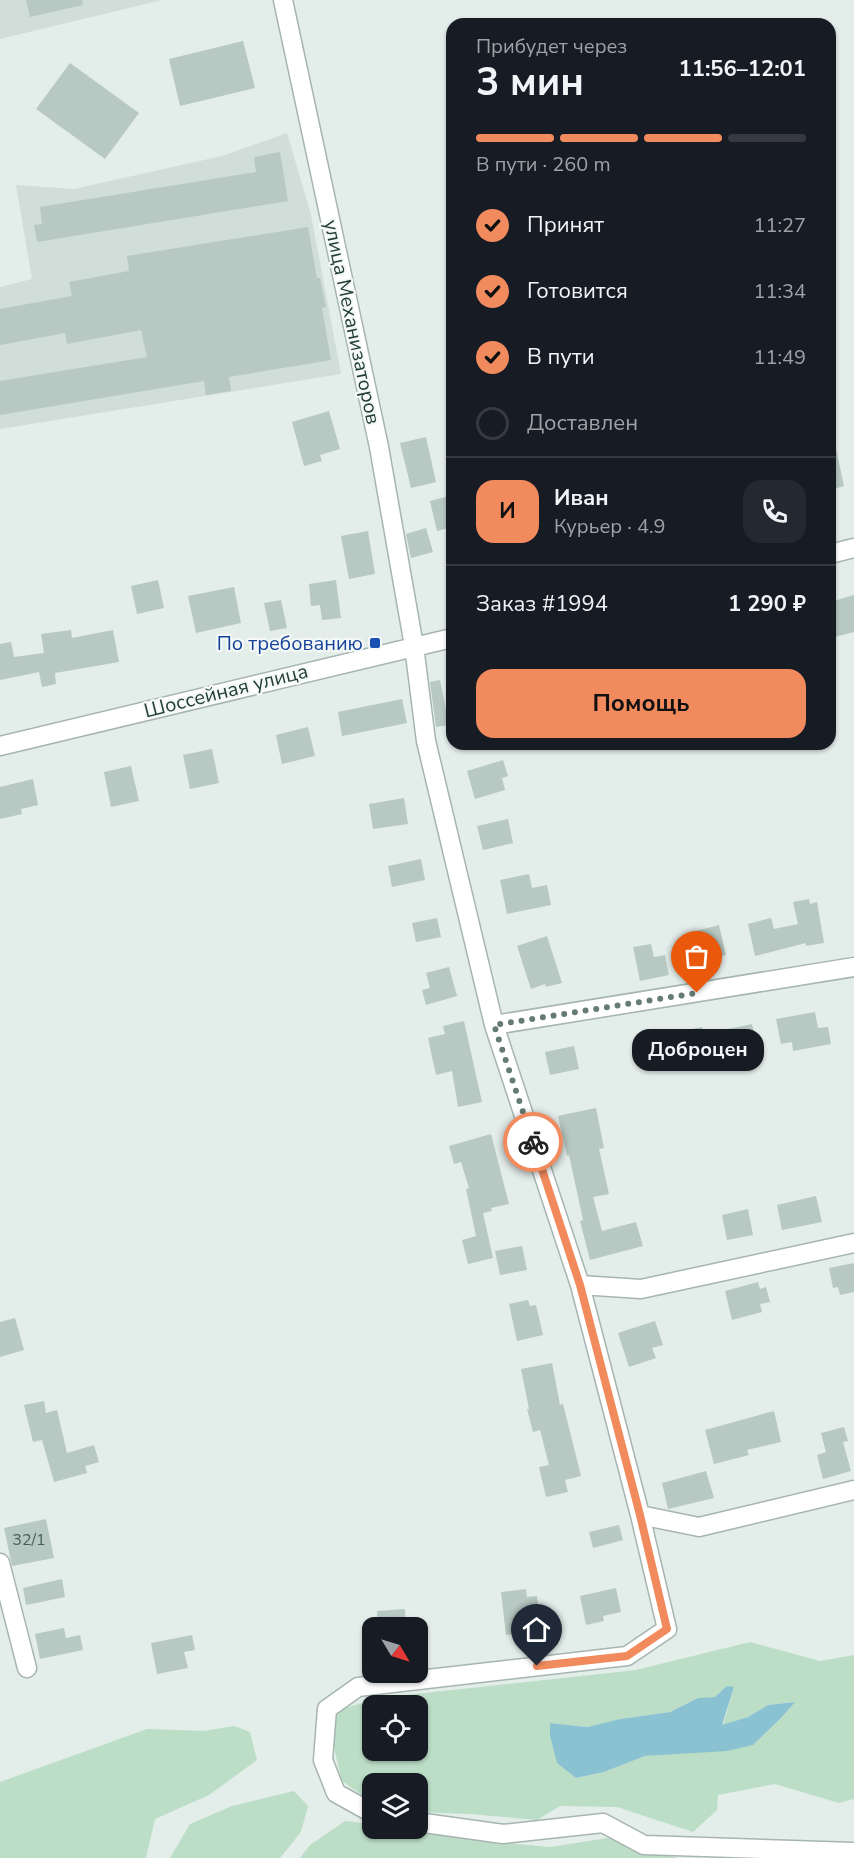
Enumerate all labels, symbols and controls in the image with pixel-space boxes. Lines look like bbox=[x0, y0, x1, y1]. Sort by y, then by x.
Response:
text: Прибудет через bbox=[476, 33, 627, 60]
text: 11:56–12:01 bbox=[678, 54, 806, 84]
text: 3 мин bbox=[476, 56, 584, 109]
text: В пути · 260 m bbox=[476, 151, 611, 178]
icon: check bbox=[476, 209, 509, 242]
text: Принят bbox=[527, 210, 604, 240]
text: 11:27 bbox=[753, 212, 806, 239]
street label: улица Механизаторов bbox=[317, 217, 387, 427]
icon: check bbox=[476, 275, 509, 308]
text: Готовится bbox=[527, 276, 628, 306]
text: 11:34 bbox=[753, 278, 806, 305]
icon: check bbox=[476, 341, 509, 374]
text: В пути bbox=[527, 342, 595, 372]
text: 11:49 bbox=[753, 344, 806, 371]
text: Доставлен bbox=[527, 408, 638, 438]
button: phone bbox=[743, 480, 806, 543]
text: Иван bbox=[554, 483, 609, 513]
text: И bbox=[499, 496, 516, 526]
text: Курьер · 4.9 bbox=[554, 513, 666, 540]
text: Заказ #1994 bbox=[476, 589, 608, 619]
text: 1 290 ₽ bbox=[728, 589, 806, 619]
place label: По требованию bbox=[217, 630, 363, 657]
marker: По требованию bbox=[368, 636, 382, 650]
street label: Шоссейная улица bbox=[141, 658, 311, 724]
button: Помощь bbox=[476, 669, 806, 738]
pin bbox=[671, 931, 722, 993]
icon: bag bbox=[680, 940, 713, 973]
callout: Доброцен bbox=[631, 1029, 763, 1071]
text: Доброцен bbox=[648, 1036, 748, 1063]
courier bbox=[503, 1112, 563, 1172]
icon: bike bbox=[517, 1126, 550, 1159]
house number: 32/1 bbox=[12, 1529, 46, 1551]
pin bbox=[511, 1604, 562, 1666]
icon: home bbox=[520, 1613, 553, 1646]
north arrow bbox=[362, 1617, 428, 1683]
map controls bbox=[362, 1617, 428, 1839]
button: locate bbox=[362, 1695, 428, 1761]
button: layers bbox=[362, 1773, 428, 1839]

